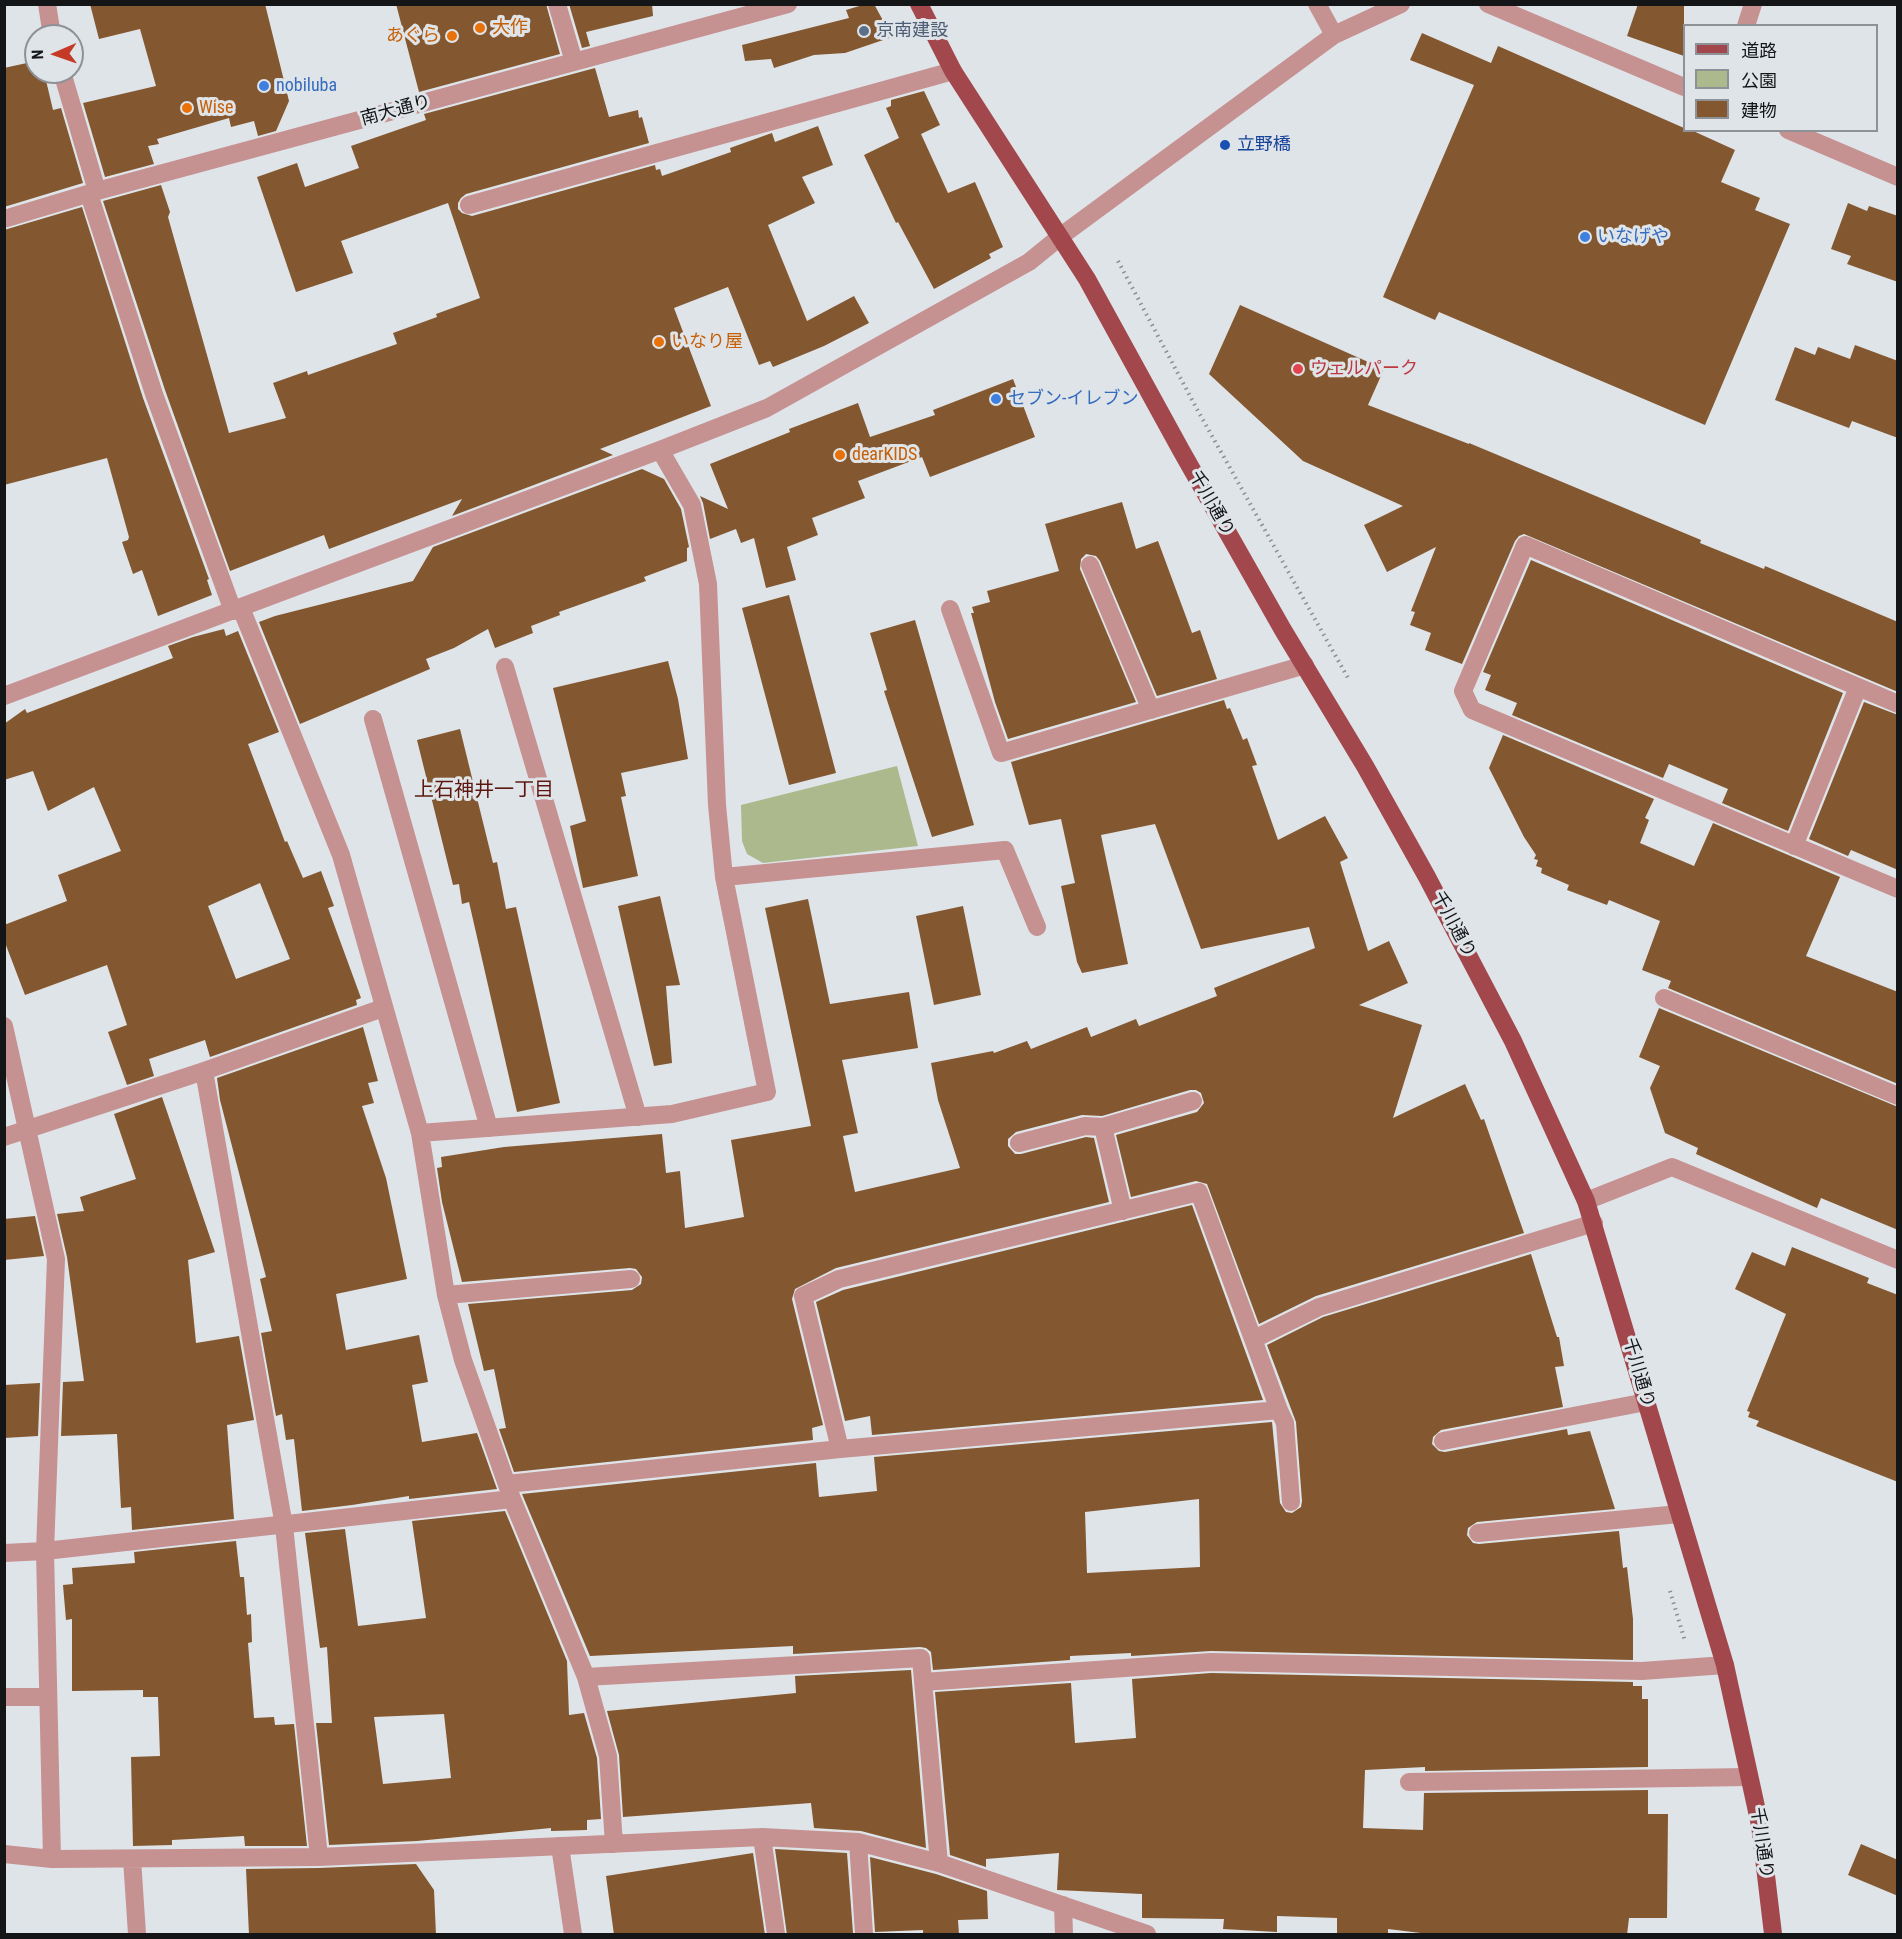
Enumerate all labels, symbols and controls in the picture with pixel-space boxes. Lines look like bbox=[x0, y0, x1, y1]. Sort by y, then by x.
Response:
place label: 大作 bbox=[492, 17, 528, 39]
place label: 京南建設 bbox=[876, 20, 948, 42]
marker: 大作 bbox=[473, 21, 487, 35]
north arrow bbox=[24, 24, 84, 84]
marker: 京南建設 bbox=[857, 24, 871, 38]
legend bbox=[1683, 24, 1878, 132]
place label: あぐら bbox=[386, 25, 440, 47]
marker: あぐら bbox=[445, 29, 459, 43]
text: 道路 bbox=[1741, 40, 1777, 61]
text: N bbox=[28, 49, 47, 60]
text: 公園 bbox=[1741, 70, 1777, 91]
place label: nobiluba bbox=[276, 75, 337, 97]
marker: nobiluba bbox=[257, 79, 271, 93]
street label: 南大通り bbox=[358, 91, 434, 131]
place label: Wise bbox=[199, 97, 233, 119]
text: 建物 bbox=[1741, 100, 1777, 121]
marker: Wise bbox=[180, 101, 194, 115]
place label: 立野橋 bbox=[1237, 134, 1291, 156]
marker: 立野橋 bbox=[1218, 138, 1232, 152]
place label: いなげや bbox=[1597, 226, 1669, 248]
marker: いなげや bbox=[1578, 230, 1592, 244]
place label: いなり屋 bbox=[671, 331, 743, 353]
marker: いなり屋 bbox=[652, 335, 666, 349]
place label: ウェルパーク bbox=[1310, 358, 1418, 380]
marker: ウェルパーク bbox=[1291, 362, 1305, 376]
place label: セブン-イレブン bbox=[1008, 388, 1138, 410]
marker: セブン-イレブン bbox=[989, 392, 1003, 406]
place label: dearKIDS bbox=[852, 444, 917, 466]
marker: dearKIDS bbox=[833, 448, 847, 462]
street label: 千川通り bbox=[1184, 467, 1238, 541]
district label: 上石神井一丁目 bbox=[414, 779, 554, 803]
street label: 千川通り bbox=[1427, 888, 1479, 962]
street label: 千川通り bbox=[1618, 1335, 1658, 1411]
street label: 千川通り bbox=[1745, 1806, 1777, 1880]

